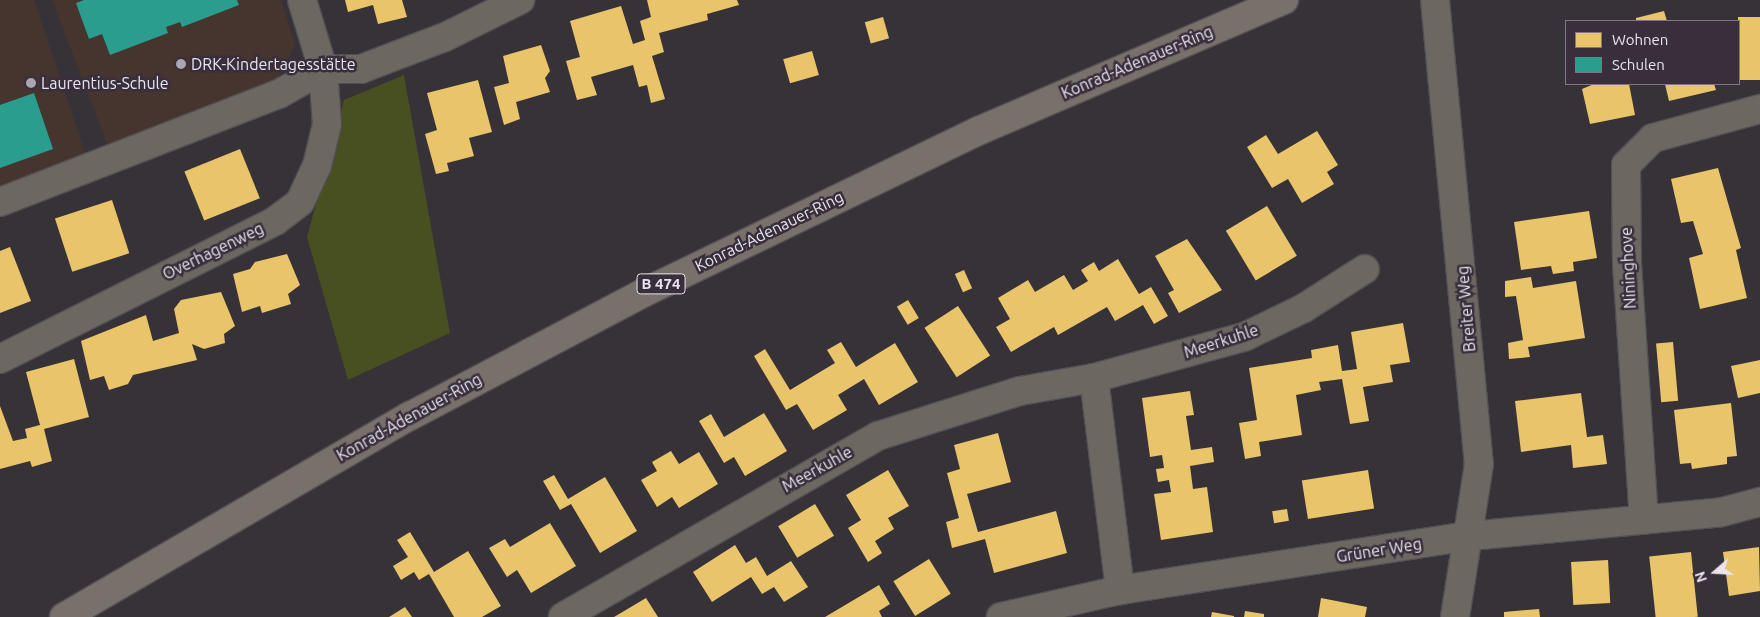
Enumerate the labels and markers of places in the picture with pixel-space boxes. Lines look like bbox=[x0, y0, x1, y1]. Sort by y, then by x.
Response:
place label: DRK-Kindertagesstätte bbox=[191, 54, 356, 74]
marker: DRK-Kindertagesstätte bbox=[175, 58, 187, 70]
place label: Laurentius-Schule bbox=[41, 73, 169, 93]
marker: Laurentius-Schule bbox=[25, 77, 37, 89]

